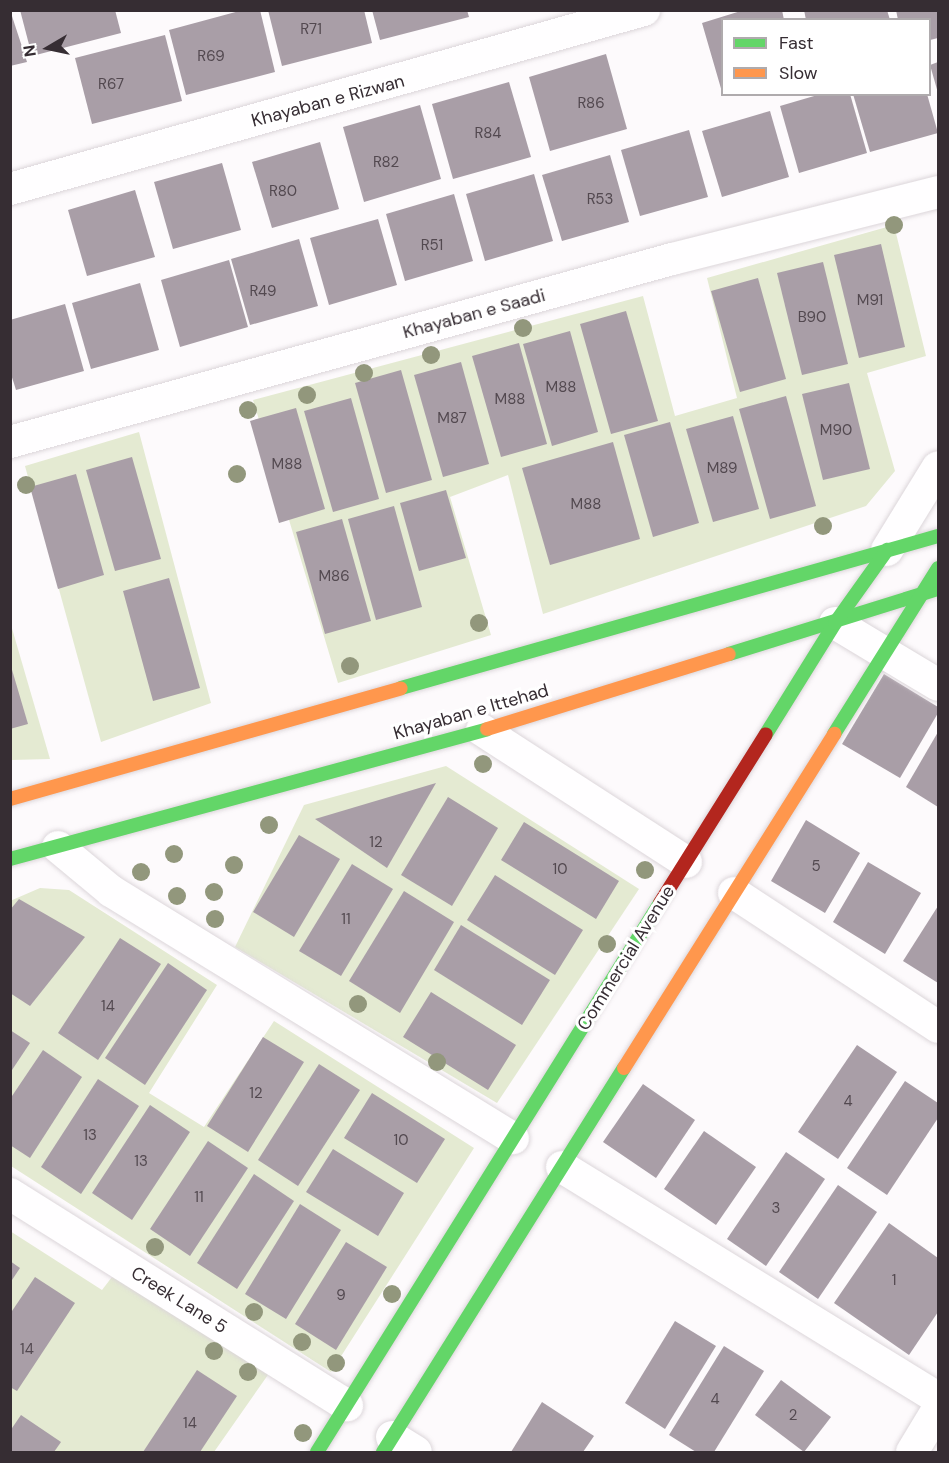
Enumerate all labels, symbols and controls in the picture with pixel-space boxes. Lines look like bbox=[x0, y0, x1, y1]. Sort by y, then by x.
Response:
north arrow bbox=[18, 18, 78, 78]
legend bbox=[721, 18, 931, 96]
house number: R71 bbox=[300, 21, 322, 39]
text: Fast bbox=[779, 31, 814, 55]
text: N bbox=[18, 43, 41, 58]
house number: R69 bbox=[197, 48, 225, 66]
text: Slow bbox=[779, 61, 818, 85]
street label: Khayaban e Rizwan bbox=[249, 70, 407, 132]
house number: R67 bbox=[98, 76, 124, 94]
house number: R86 bbox=[577, 95, 605, 113]
house number: R84 bbox=[475, 125, 501, 143]
house number: R82 bbox=[373, 154, 399, 172]
house number: R80 bbox=[269, 183, 297, 201]
house number: R53 bbox=[587, 191, 613, 209]
house number: R51 bbox=[421, 237, 443, 255]
house number: R49 bbox=[250, 283, 276, 301]
street label: Khayaban e Saadi bbox=[400, 285, 548, 343]
house number: M91 bbox=[857, 292, 883, 310]
house number: B90 bbox=[798, 309, 826, 327]
house number: M88 bbox=[546, 379, 576, 397]
house number: M88 bbox=[495, 391, 525, 409]
house number: M87 bbox=[437, 410, 467, 428]
house number: M90 bbox=[820, 422, 852, 440]
house number: M88 bbox=[272, 456, 302, 474]
house number: M89 bbox=[707, 460, 737, 478]
house number: M88 bbox=[571, 496, 601, 514]
house number: M86 bbox=[318, 568, 350, 586]
street label: Khayaban e Ittehad bbox=[391, 679, 551, 745]
house number: 12 bbox=[369, 834, 383, 852]
house number: 5 bbox=[811, 858, 821, 876]
house number: 10 bbox=[553, 861, 567, 879]
street label: Commercial Avenue bbox=[573, 882, 679, 1034]
house number: 11 bbox=[341, 911, 351, 929]
house number: 14 bbox=[101, 998, 115, 1016]
house number: 12 bbox=[249, 1085, 263, 1103]
house number: 4 bbox=[843, 1093, 853, 1111]
house number: 13 bbox=[83, 1127, 97, 1145]
house number: 10 bbox=[394, 1132, 408, 1150]
house number: 13 bbox=[134, 1153, 148, 1171]
house number: 11 bbox=[194, 1189, 204, 1207]
house number: 3 bbox=[772, 1200, 780, 1218]
street label: Creek Lane 5 bbox=[127, 1262, 231, 1338]
house number: 1 bbox=[892, 1272, 896, 1290]
house number: 9 bbox=[336, 1287, 346, 1305]
house number: 14 bbox=[20, 1341, 34, 1359]
house number: 4 bbox=[710, 1391, 720, 1409]
house number: 2 bbox=[789, 1407, 797, 1425]
house number: 14 bbox=[183, 1415, 197, 1433]

